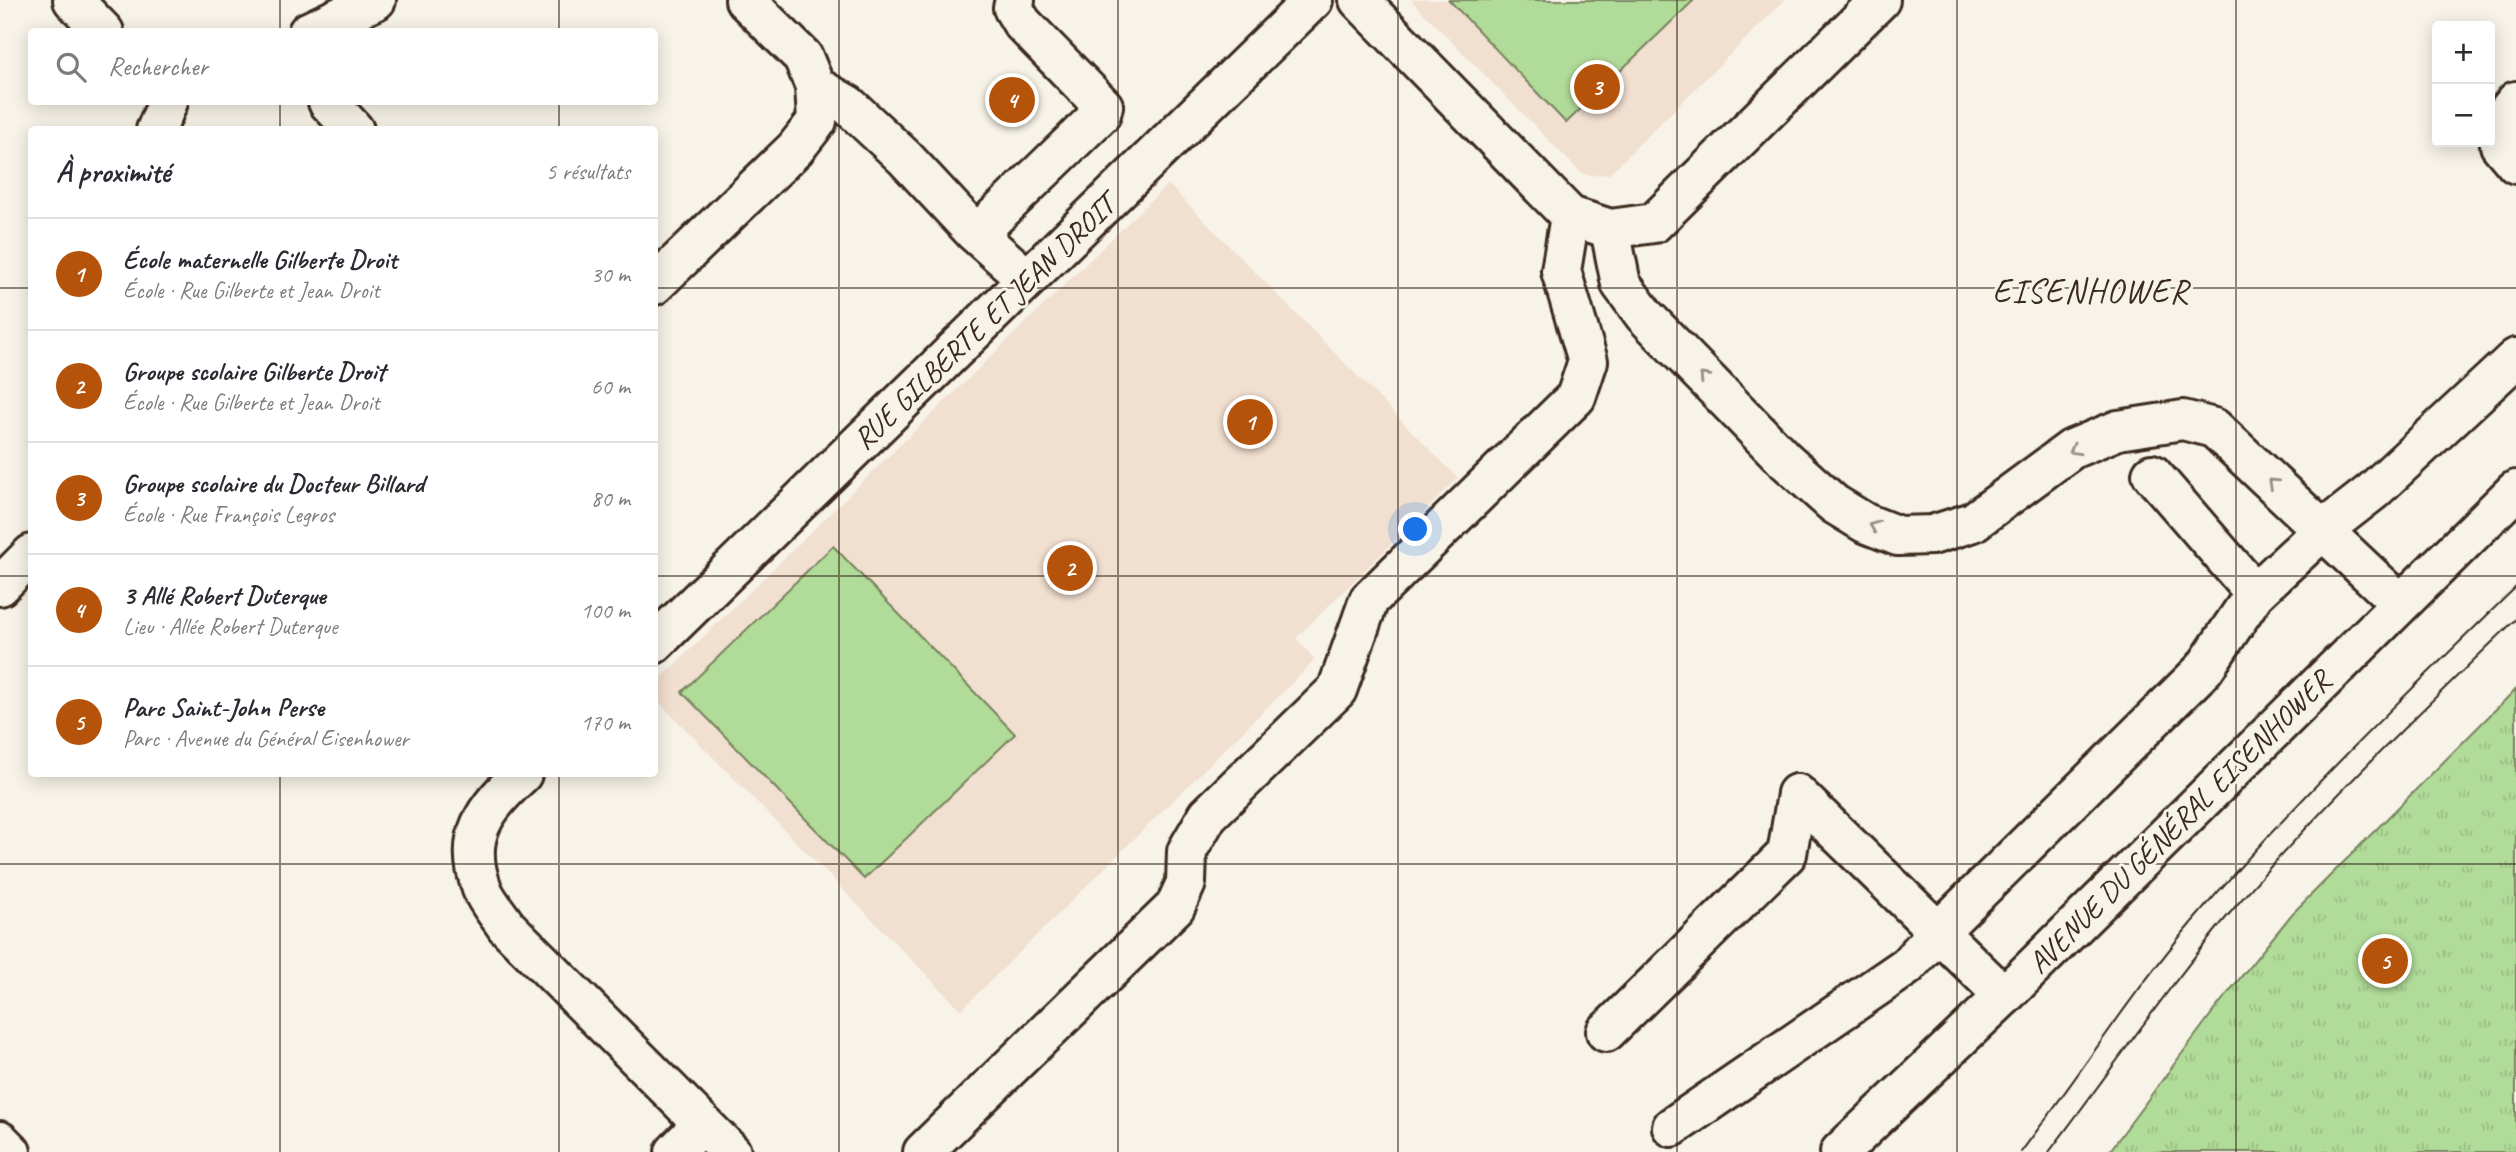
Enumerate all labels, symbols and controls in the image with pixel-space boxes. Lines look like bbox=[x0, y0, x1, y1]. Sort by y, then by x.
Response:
map controls bbox=[2432, 21, 2495, 147]
button: + bbox=[2432, 21, 2495, 84]
search box bbox=[28, 28, 658, 105]
icon: search bbox=[52, 48, 90, 86]
text: Rechercher bbox=[108, 50, 208, 83]
pin: 3 bbox=[1574, 61, 1620, 113]
pin: 4 bbox=[989, 74, 1035, 126]
button: − bbox=[2432, 84, 2495, 147]
text: À proximité bbox=[56, 153, 170, 191]
text: 5 résultats bbox=[546, 157, 630, 186]
street label: RUE GILBERTE ET JEAN DROIT bbox=[845, 182, 1128, 457]
text: École maternelle Gilberte Droit bbox=[123, 243, 397, 276]
text: 1 bbox=[74, 260, 84, 289]
text: 30 m bbox=[591, 260, 630, 289]
district label: EISENHOWER bbox=[1992, 270, 2192, 312]
text: École · Rue Gilberte et Jean Droit bbox=[123, 276, 380, 305]
text: Groupe scolaire Gilberte Droit bbox=[123, 355, 385, 388]
text: 2 bbox=[74, 372, 84, 401]
text: 60 m bbox=[591, 372, 630, 401]
one-way arrow bbox=[1699, 372, 1712, 385]
text: École · Rue Gilberte et Jean Droit bbox=[123, 388, 380, 417]
pin: 1 bbox=[1227, 396, 1273, 448]
one-way arrow bbox=[2068, 441, 2081, 455]
text: Groupe scolaire du Docteur Billard bbox=[123, 467, 424, 500]
one-way arrow bbox=[2268, 479, 2281, 492]
text: 3 bbox=[74, 484, 84, 513]
text: 80 m bbox=[591, 484, 630, 513]
text: École · Rue François Legros bbox=[123, 500, 334, 529]
your location bbox=[1398, 512, 1432, 546]
one-way arrow bbox=[1868, 520, 1881, 534]
pin: 2 bbox=[1047, 542, 1093, 594]
text: 3 Allé Robert Duterque bbox=[123, 579, 326, 612]
text: 4 bbox=[74, 596, 84, 625]
text: 100 m bbox=[581, 596, 630, 625]
text: Lieu · Allée Robert Duterque bbox=[123, 612, 338, 641]
street label: AVENUE DU GÉNÉRAL EISENHOWER bbox=[2020, 660, 2341, 981]
text: Parc Saint-John Perse bbox=[123, 691, 324, 724]
text: 5 bbox=[74, 708, 84, 737]
text: 170 m bbox=[581, 708, 630, 737]
text: Parc · Avenue du Général Eisenhower bbox=[123, 724, 409, 753]
pin: 5 bbox=[2362, 935, 2408, 987]

